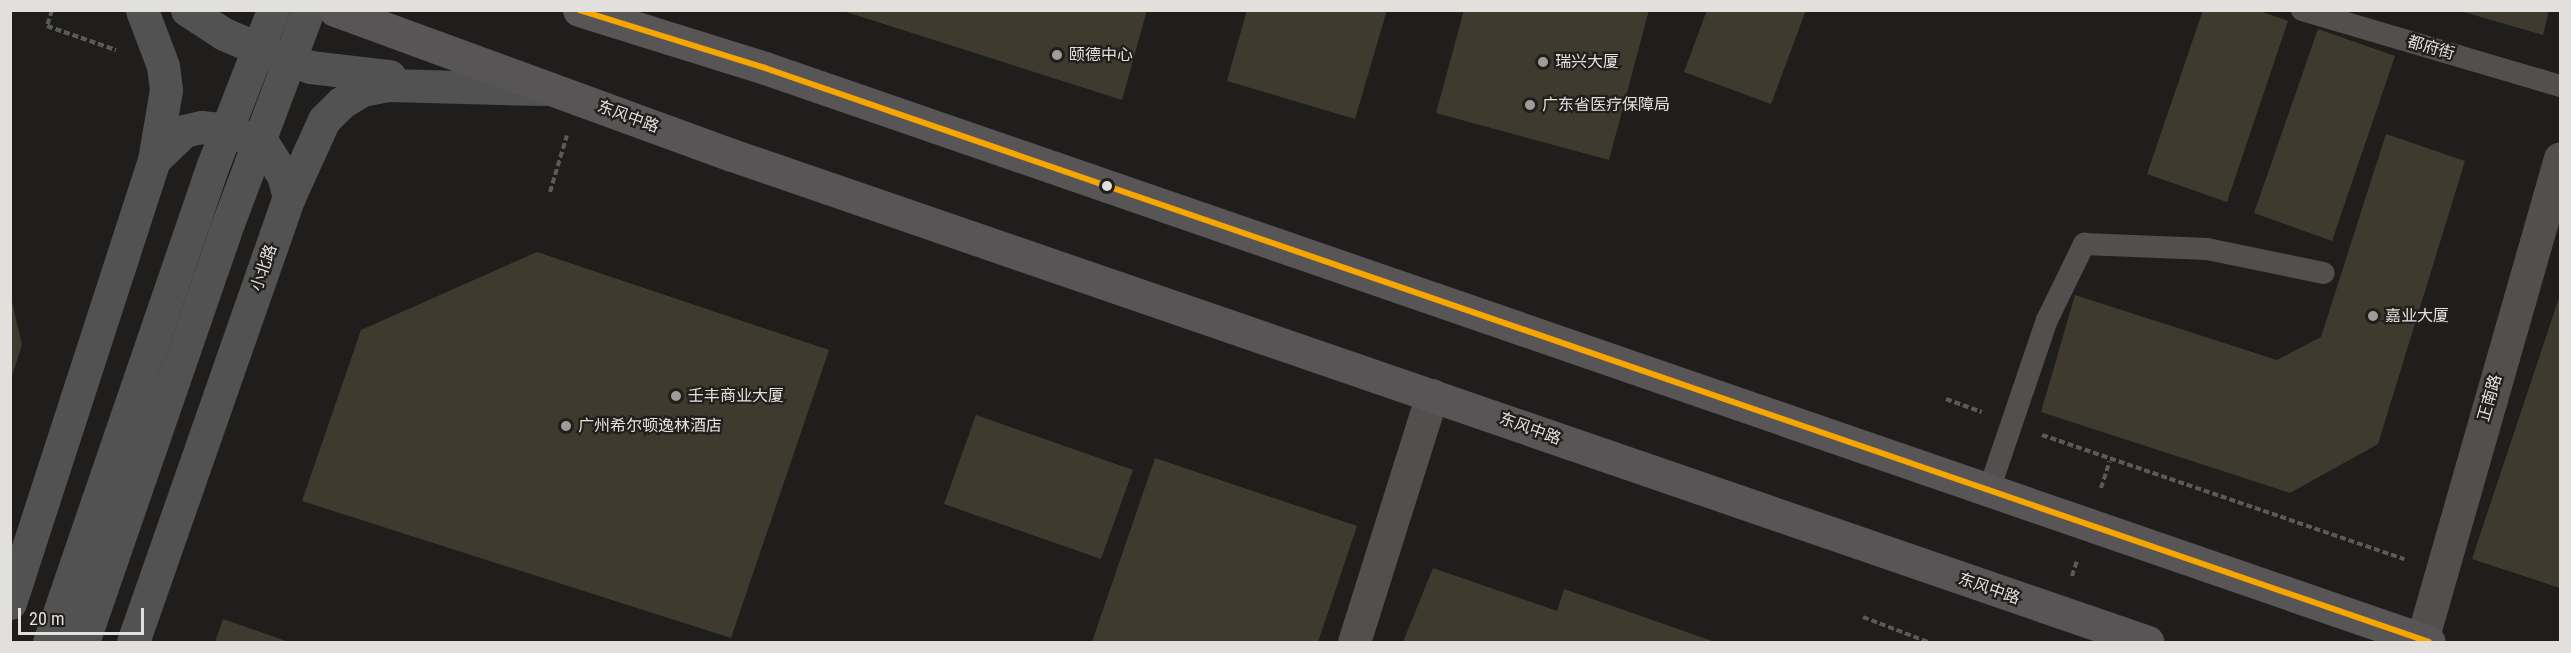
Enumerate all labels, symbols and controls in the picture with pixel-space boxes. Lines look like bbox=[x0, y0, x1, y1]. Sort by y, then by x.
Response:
street label: 都府街 bbox=[2405, 32, 2457, 64]
place label: 颐德中心 bbox=[1069, 45, 1133, 65]
marker: 颐德中心 bbox=[1050, 48, 1064, 62]
place label: 瑞兴大厦 bbox=[1555, 52, 1619, 72]
marker: 瑞兴大厦 bbox=[1536, 55, 1550, 69]
place label: 广东省医疗保障局 bbox=[1542, 95, 1670, 115]
street label: 东风中路 bbox=[595, 97, 661, 137]
marker: 广东省医疗保障局 bbox=[1523, 98, 1537, 112]
unlabelled marker bbox=[1101, 180, 1113, 192]
street label: 小北路 bbox=[247, 242, 281, 294]
place label: 嘉业大厦 bbox=[2385, 306, 2449, 326]
marker: 嘉业大厦 bbox=[2366, 309, 2380, 323]
street label: 正南路 bbox=[2474, 372, 2506, 424]
place label: 壬丰商业大厦 bbox=[688, 386, 784, 406]
marker: 壬丰商业大厦 bbox=[669, 389, 683, 403]
street label: 东风中路 bbox=[1497, 409, 1563, 449]
place label: 广州希尔顿逸林酒店 bbox=[578, 416, 722, 436]
marker: 广州希尔顿逸林酒店 bbox=[559, 419, 573, 433]
street label: 东风中路 bbox=[1956, 570, 2022, 608]
scale bar bbox=[21, 596, 147, 634]
text: 20 m bbox=[29, 608, 64, 629]

